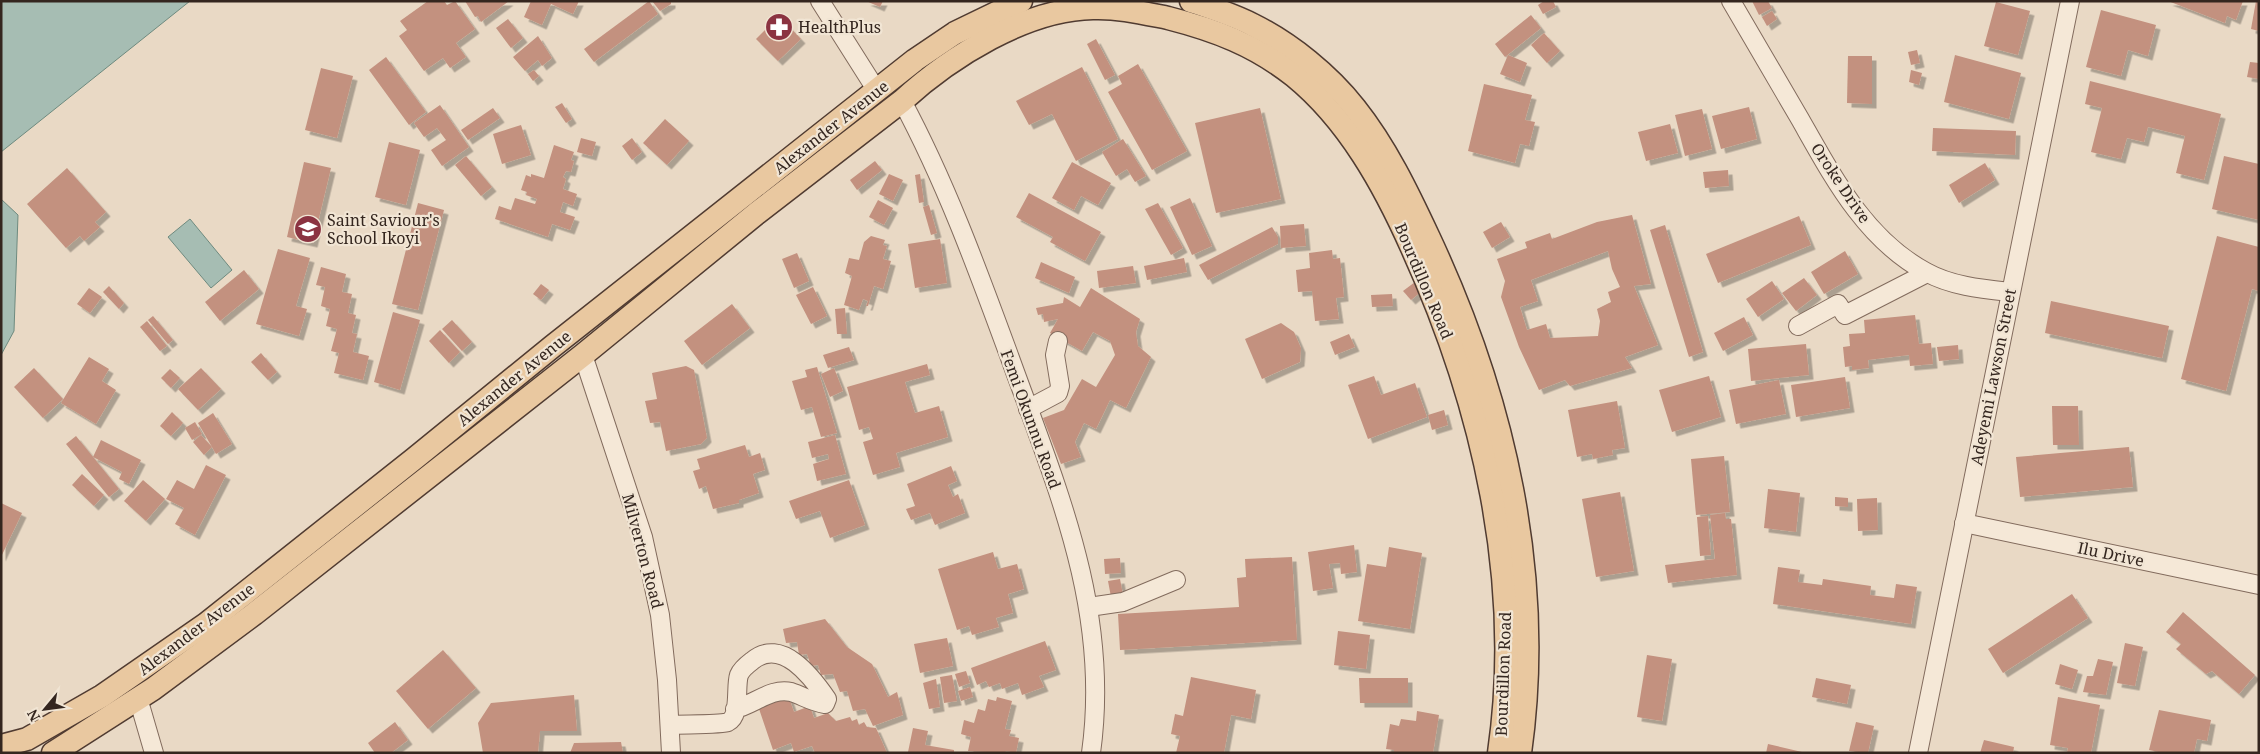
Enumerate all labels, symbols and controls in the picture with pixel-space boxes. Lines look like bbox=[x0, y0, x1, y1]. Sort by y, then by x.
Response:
pharmacy icon: HealthPlus bbox=[764, 12, 794, 42]
place label: HealthPlus bbox=[798, 16, 881, 38]
street label: Alexander Avenue bbox=[769, 75, 893, 179]
street label: Oroke Drive bbox=[1806, 138, 1876, 228]
place label: Saint Saviour's School Ikoyi bbox=[327, 209, 440, 249]
school or university icon: Saint Saviour's School Ikoyi bbox=[293, 214, 323, 244]
street label: Bourdillon Road bbox=[1390, 219, 1459, 343]
street label: Adeyemi Lawson Street bbox=[1965, 286, 2021, 467]
street label: Alexander Avenue bbox=[452, 325, 576, 431]
street label: Femi Okunnu Road bbox=[996, 346, 1066, 492]
street label: Milverton Road bbox=[617, 491, 669, 611]
street label: Ilu Drive bbox=[2076, 536, 2146, 572]
street label: Alexander Avenue bbox=[133, 578, 259, 680]
street label: Bourdillon Road bbox=[1490, 611, 1516, 737]
north arrow bbox=[20, 684, 70, 734]
text: N bbox=[22, 706, 44, 725]

